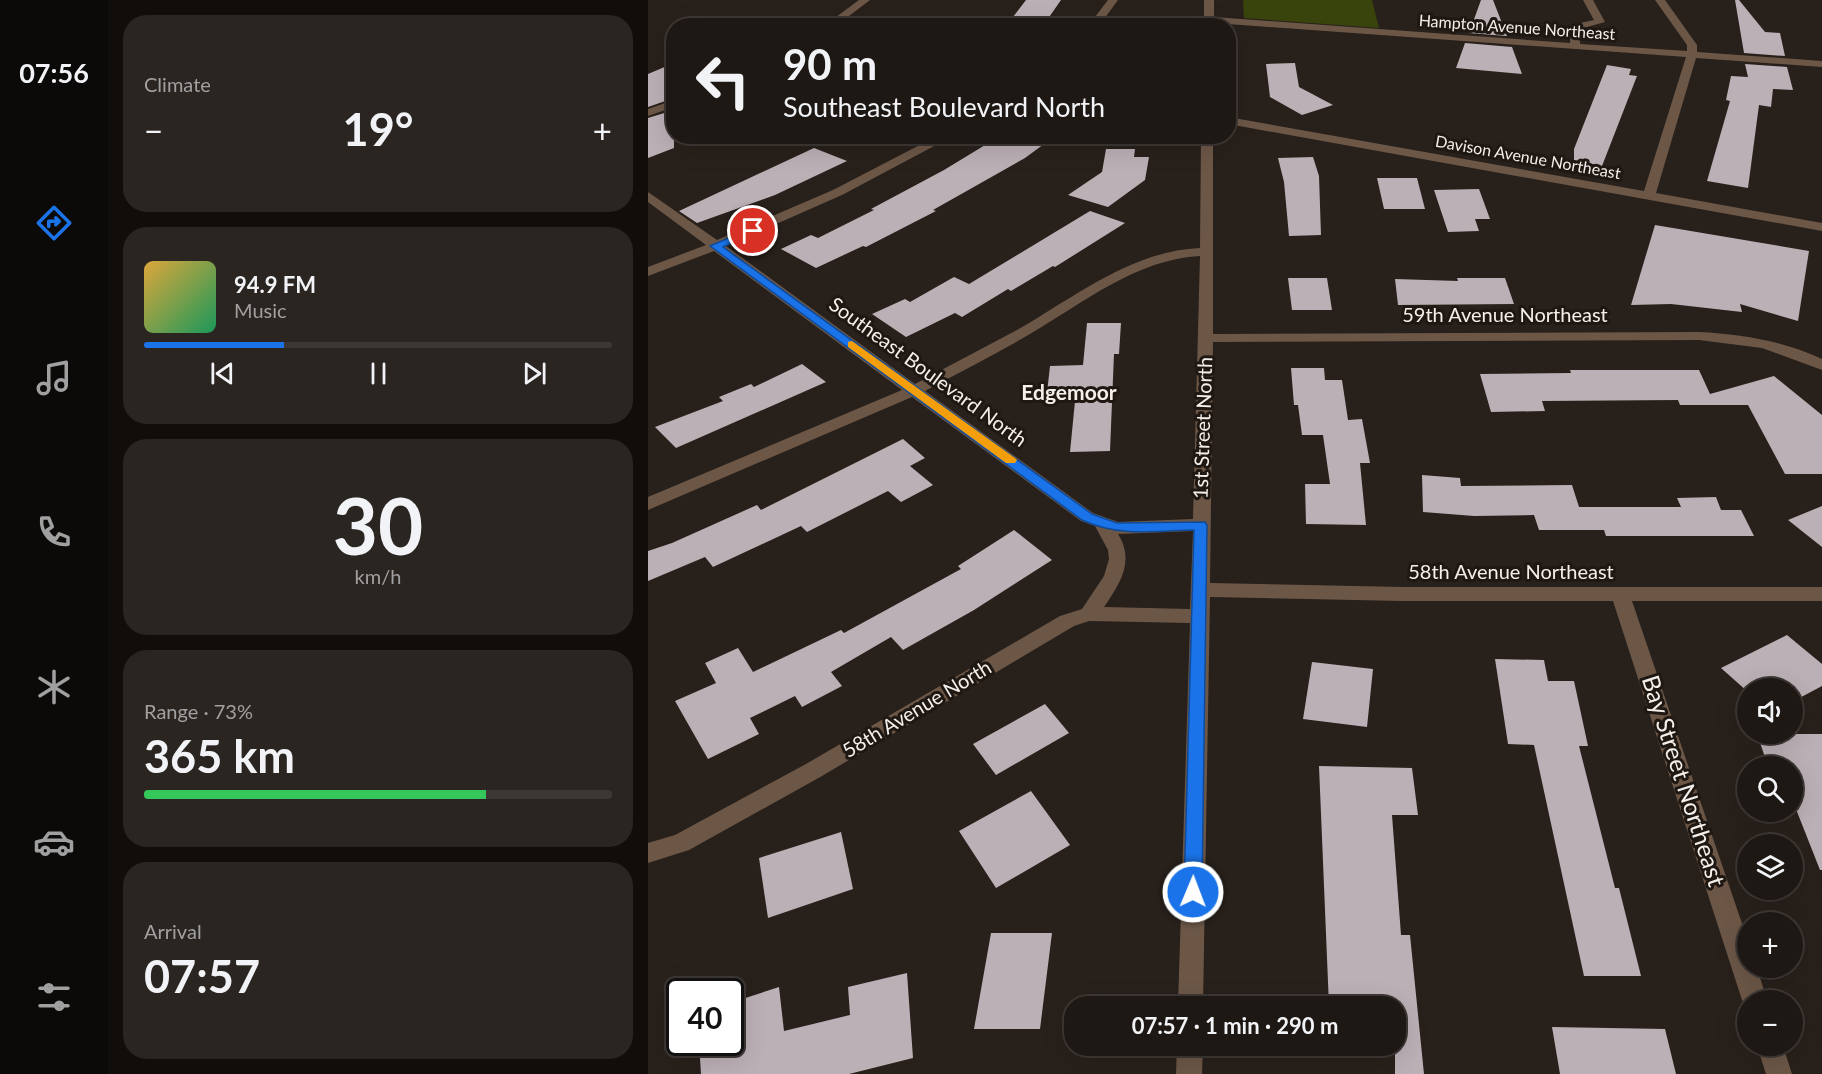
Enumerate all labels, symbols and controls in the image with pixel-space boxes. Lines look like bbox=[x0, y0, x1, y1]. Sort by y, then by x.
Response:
street label: Hampton Avenue Northeast bbox=[1418, 10, 1616, 43]
text: 90 m bbox=[783, 39, 877, 89]
icon: left bbox=[684, 42, 762, 120]
text: 07:56 bbox=[19, 56, 89, 89]
text: Climate bbox=[144, 72, 211, 96]
text: Southeast Boulevard North bbox=[783, 90, 1105, 123]
text: 19° bbox=[343, 102, 413, 156]
text: − bbox=[144, 110, 163, 150]
text: + bbox=[593, 110, 612, 150]
street label: Davison Avenue Northeast bbox=[1434, 131, 1623, 182]
icon: directions bbox=[33, 202, 75, 244]
pin bbox=[727, 205, 778, 256]
icon: arrive bbox=[736, 214, 769, 247]
text: 94.9 FM bbox=[234, 271, 316, 298]
street label: Southeast Boulevard North bbox=[825, 291, 1032, 451]
text: Music bbox=[234, 298, 287, 322]
street label: 59th Avenue Northeast bbox=[1402, 302, 1608, 326]
street label: 1st Street North bbox=[1188, 356, 1216, 499]
icon: music bbox=[33, 357, 75, 399]
icon: previous bbox=[206, 357, 239, 390]
icon: pause bbox=[362, 357, 395, 390]
icon: next bbox=[518, 357, 551, 390]
district label: Edgemoor bbox=[1021, 379, 1117, 404]
text: 30 bbox=[333, 478, 423, 572]
icon: phone bbox=[33, 511, 75, 553]
street label: 58th Avenue Northeast bbox=[1408, 559, 1614, 583]
text: km/h bbox=[355, 564, 401, 588]
street label: 58th Avenue North bbox=[838, 654, 995, 762]
icon: climate bbox=[33, 666, 75, 708]
street label: Bay Street Northeast bbox=[1637, 671, 1732, 890]
map controls bbox=[1737, 678, 1803, 1056]
button: sound bbox=[1737, 678, 1803, 744]
text: Range · 73% bbox=[144, 699, 253, 723]
text: 365 km bbox=[144, 729, 295, 783]
button: search bbox=[1737, 756, 1803, 822]
icon: car bbox=[33, 821, 75, 863]
button: layers bbox=[1737, 834, 1803, 900]
position arrow bbox=[1161, 860, 1225, 924]
button: + bbox=[1737, 912, 1803, 978]
text: Arrival bbox=[144, 919, 202, 943]
text: 07:57 bbox=[144, 949, 260, 1003]
icon: filters bbox=[33, 976, 75, 1018]
speed limit sign: 40 bbox=[666, 978, 744, 1056]
button: − bbox=[1737, 990, 1803, 1056]
text: 07:57 · 1 min · 290 m bbox=[1132, 1012, 1338, 1039]

